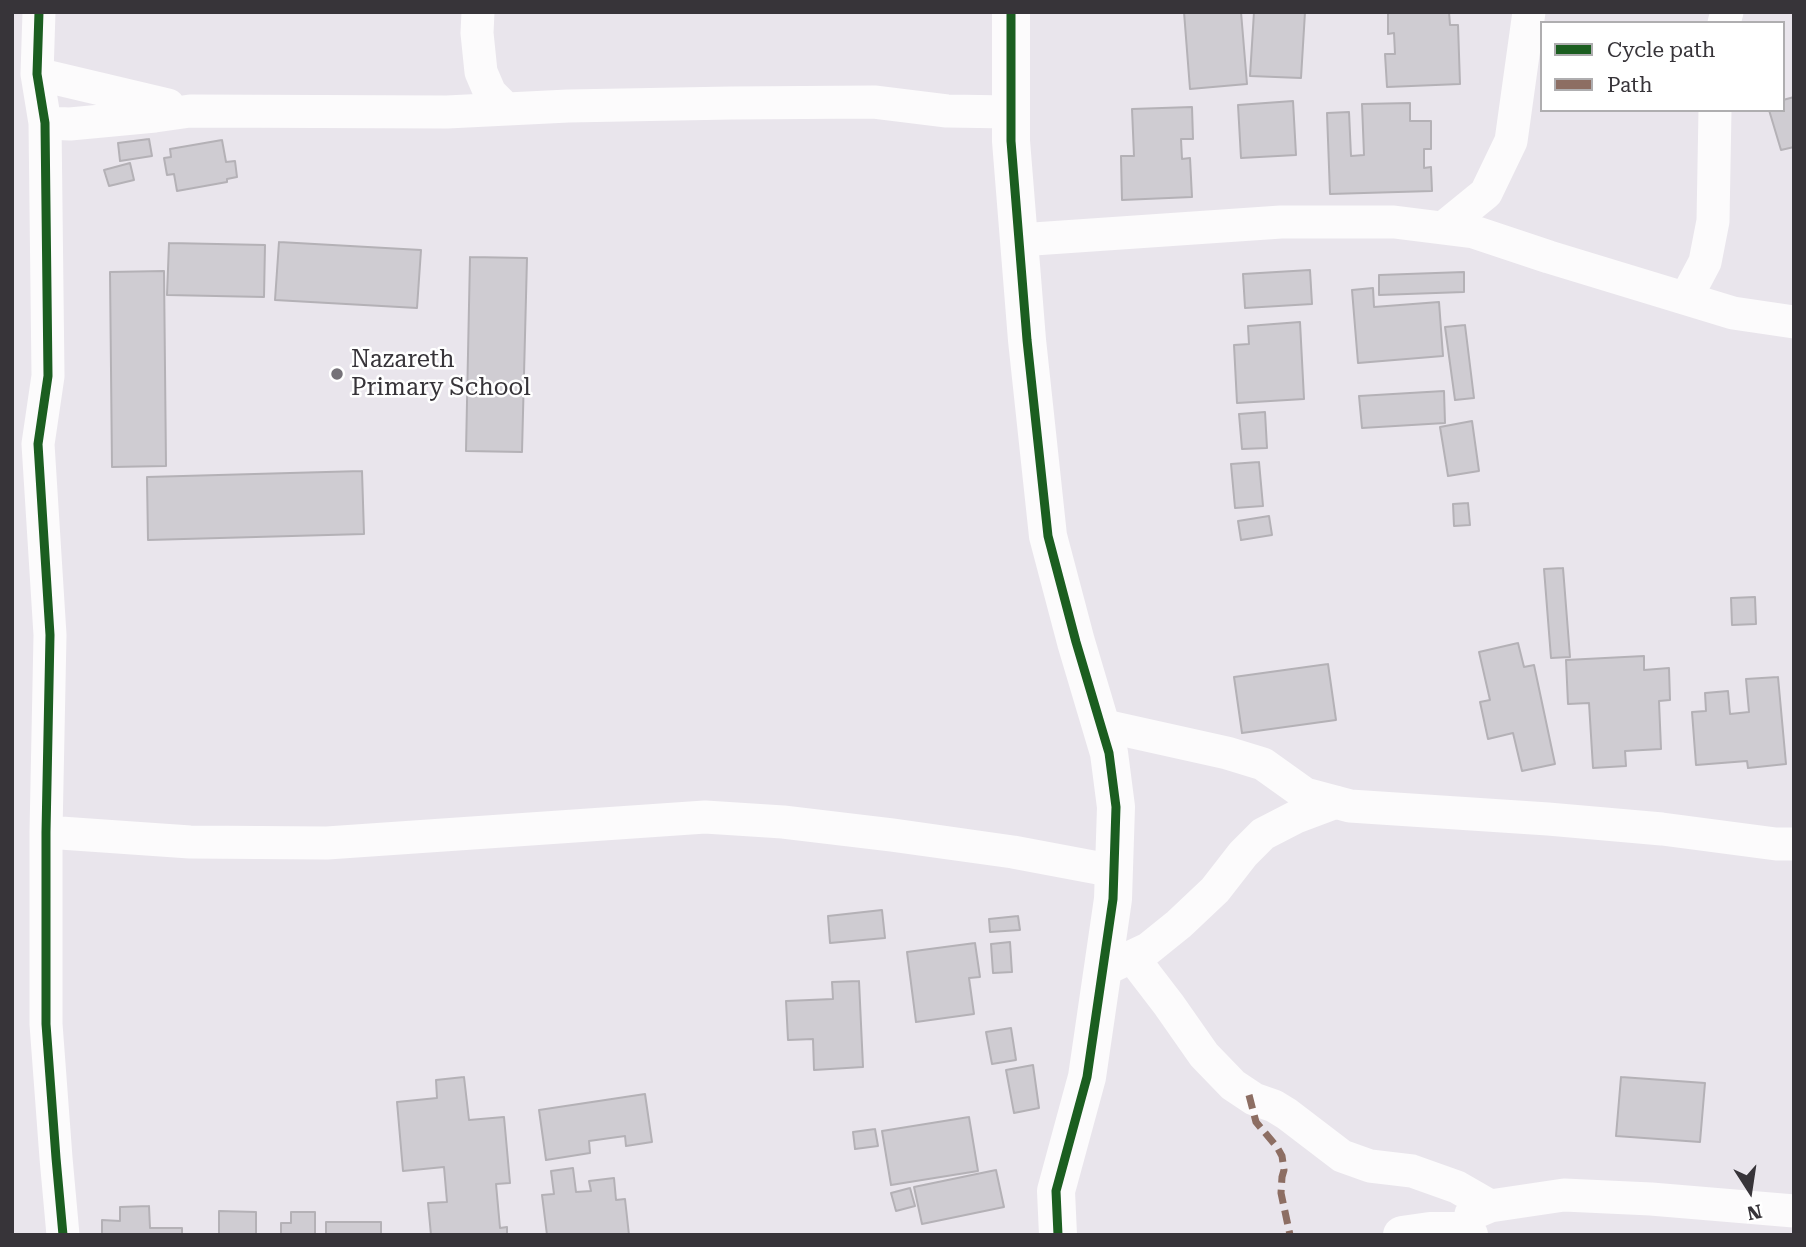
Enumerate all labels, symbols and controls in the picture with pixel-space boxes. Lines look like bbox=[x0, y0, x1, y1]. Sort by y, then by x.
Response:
legend bbox=[1540, 21, 1785, 112]
text: Cycle path bbox=[1607, 38, 1715, 62]
text: Path bbox=[1607, 73, 1653, 97]
place label: Nazareth Primary School bbox=[351, 346, 531, 402]
marker: Nazareth Primary School bbox=[329, 366, 345, 382]
north arrow bbox=[1715, 1156, 1785, 1226]
text: N bbox=[1745, 1199, 1764, 1225]

